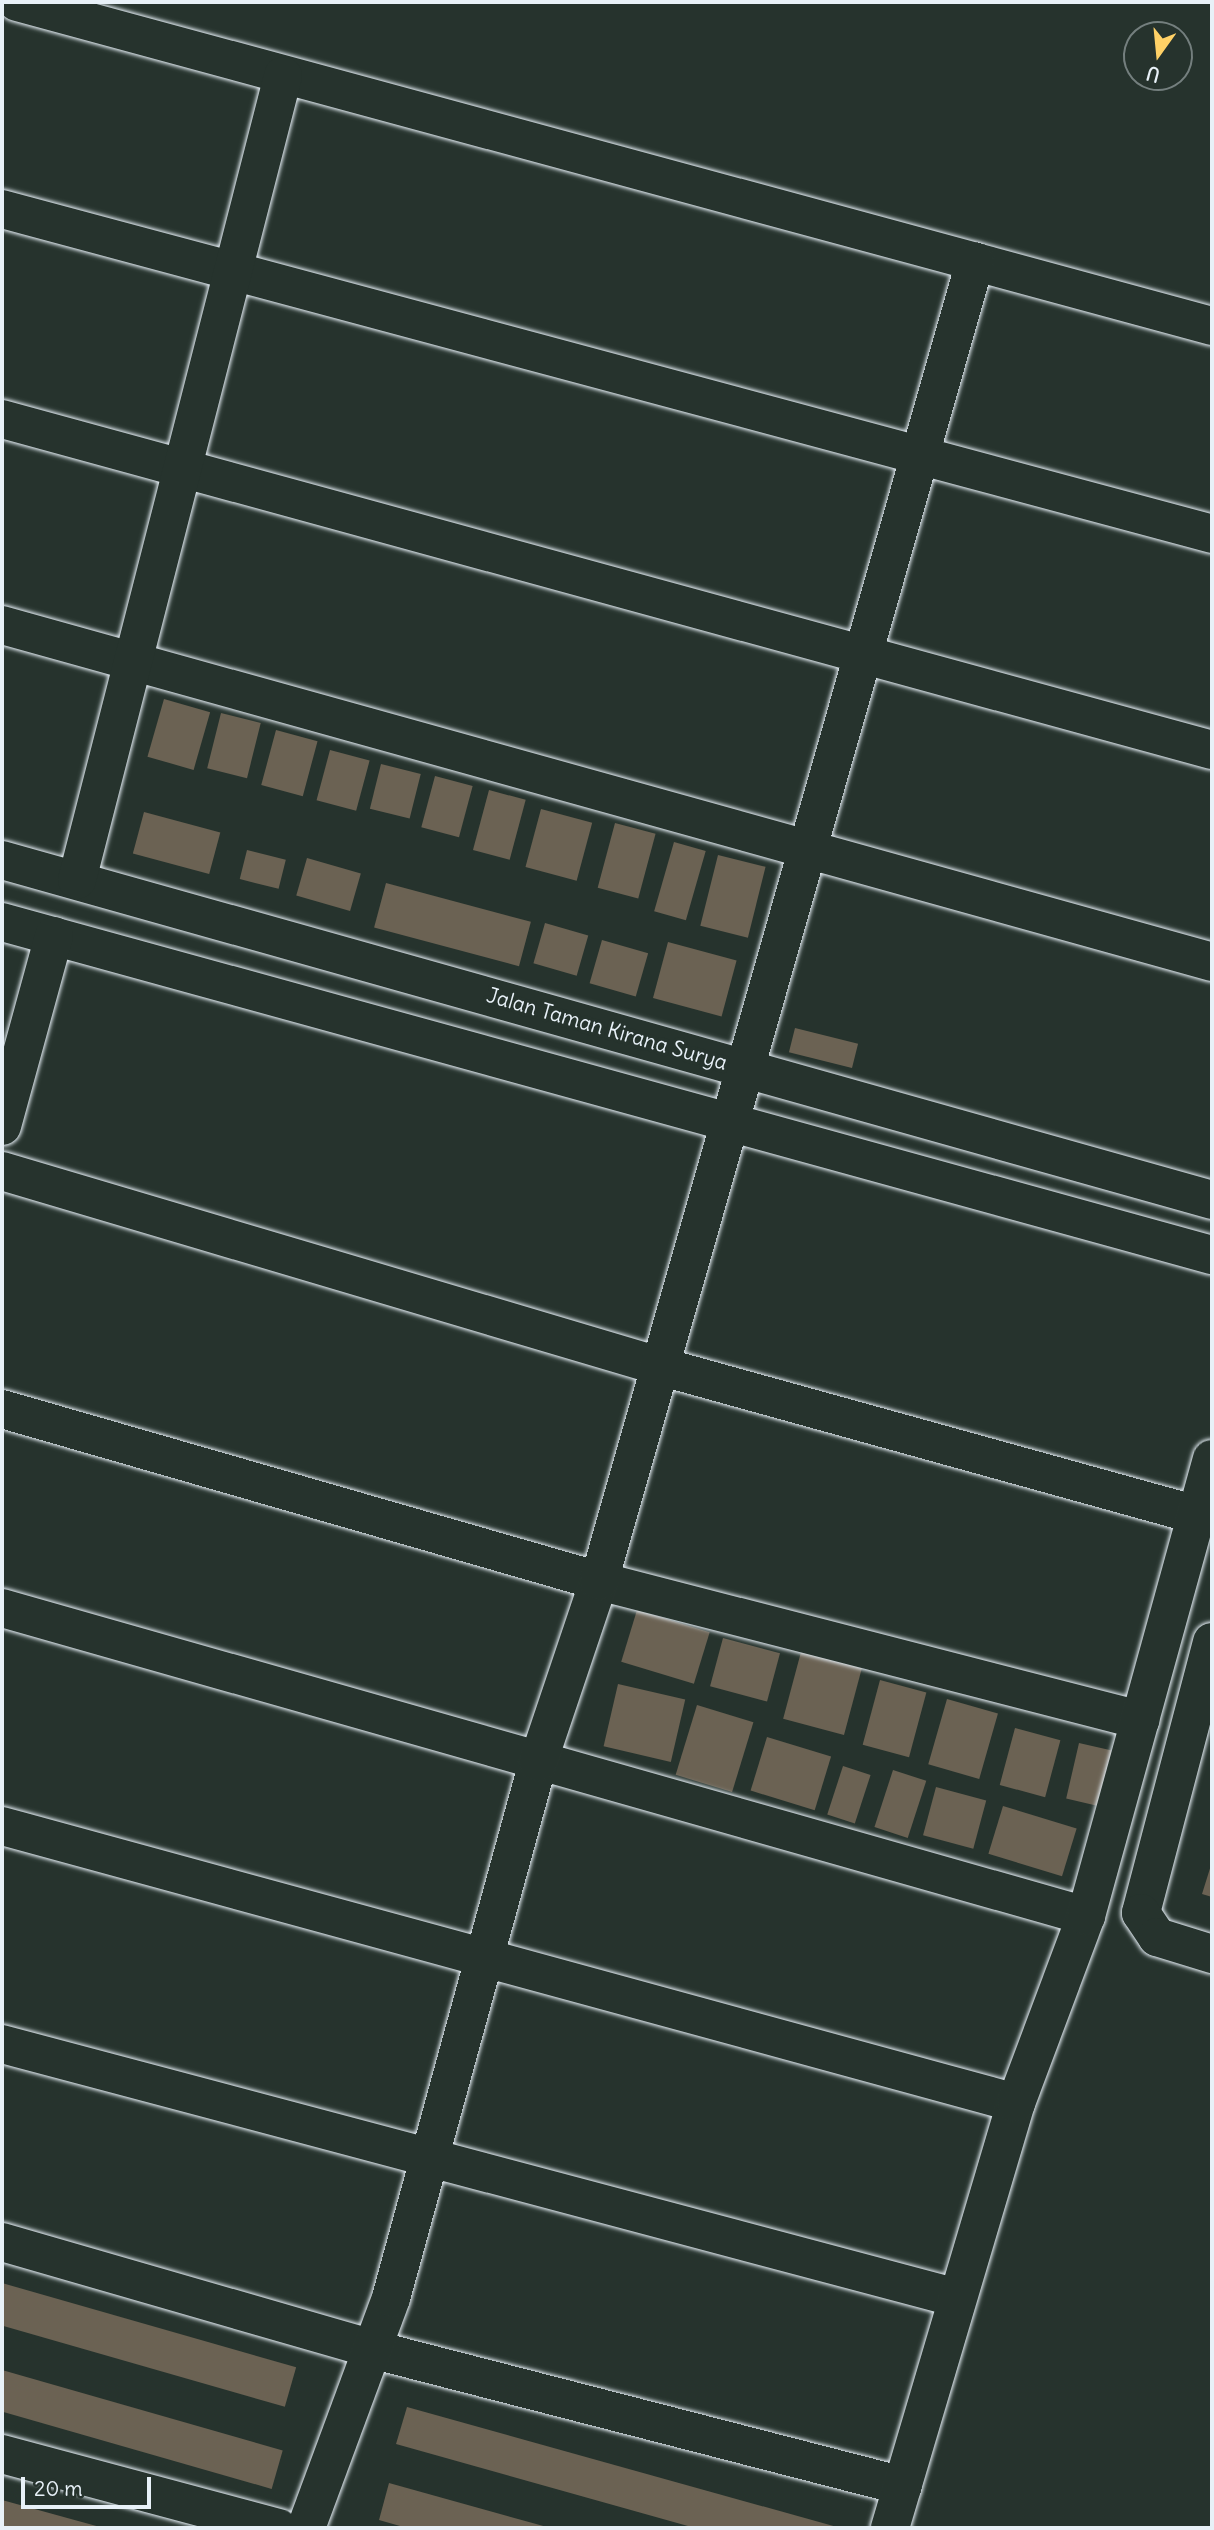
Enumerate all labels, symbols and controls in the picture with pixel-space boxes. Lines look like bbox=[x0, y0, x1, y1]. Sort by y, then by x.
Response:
north arrow bbox=[1123, 21, 1193, 91]
text: U bbox=[1144, 61, 1162, 88]
street label: Jalan Taman Kirana Surya bbox=[484, 983, 730, 1075]
scale bar bbox=[24, 2464, 154, 2508]
text: 20 m bbox=[34, 2475, 83, 2502]

